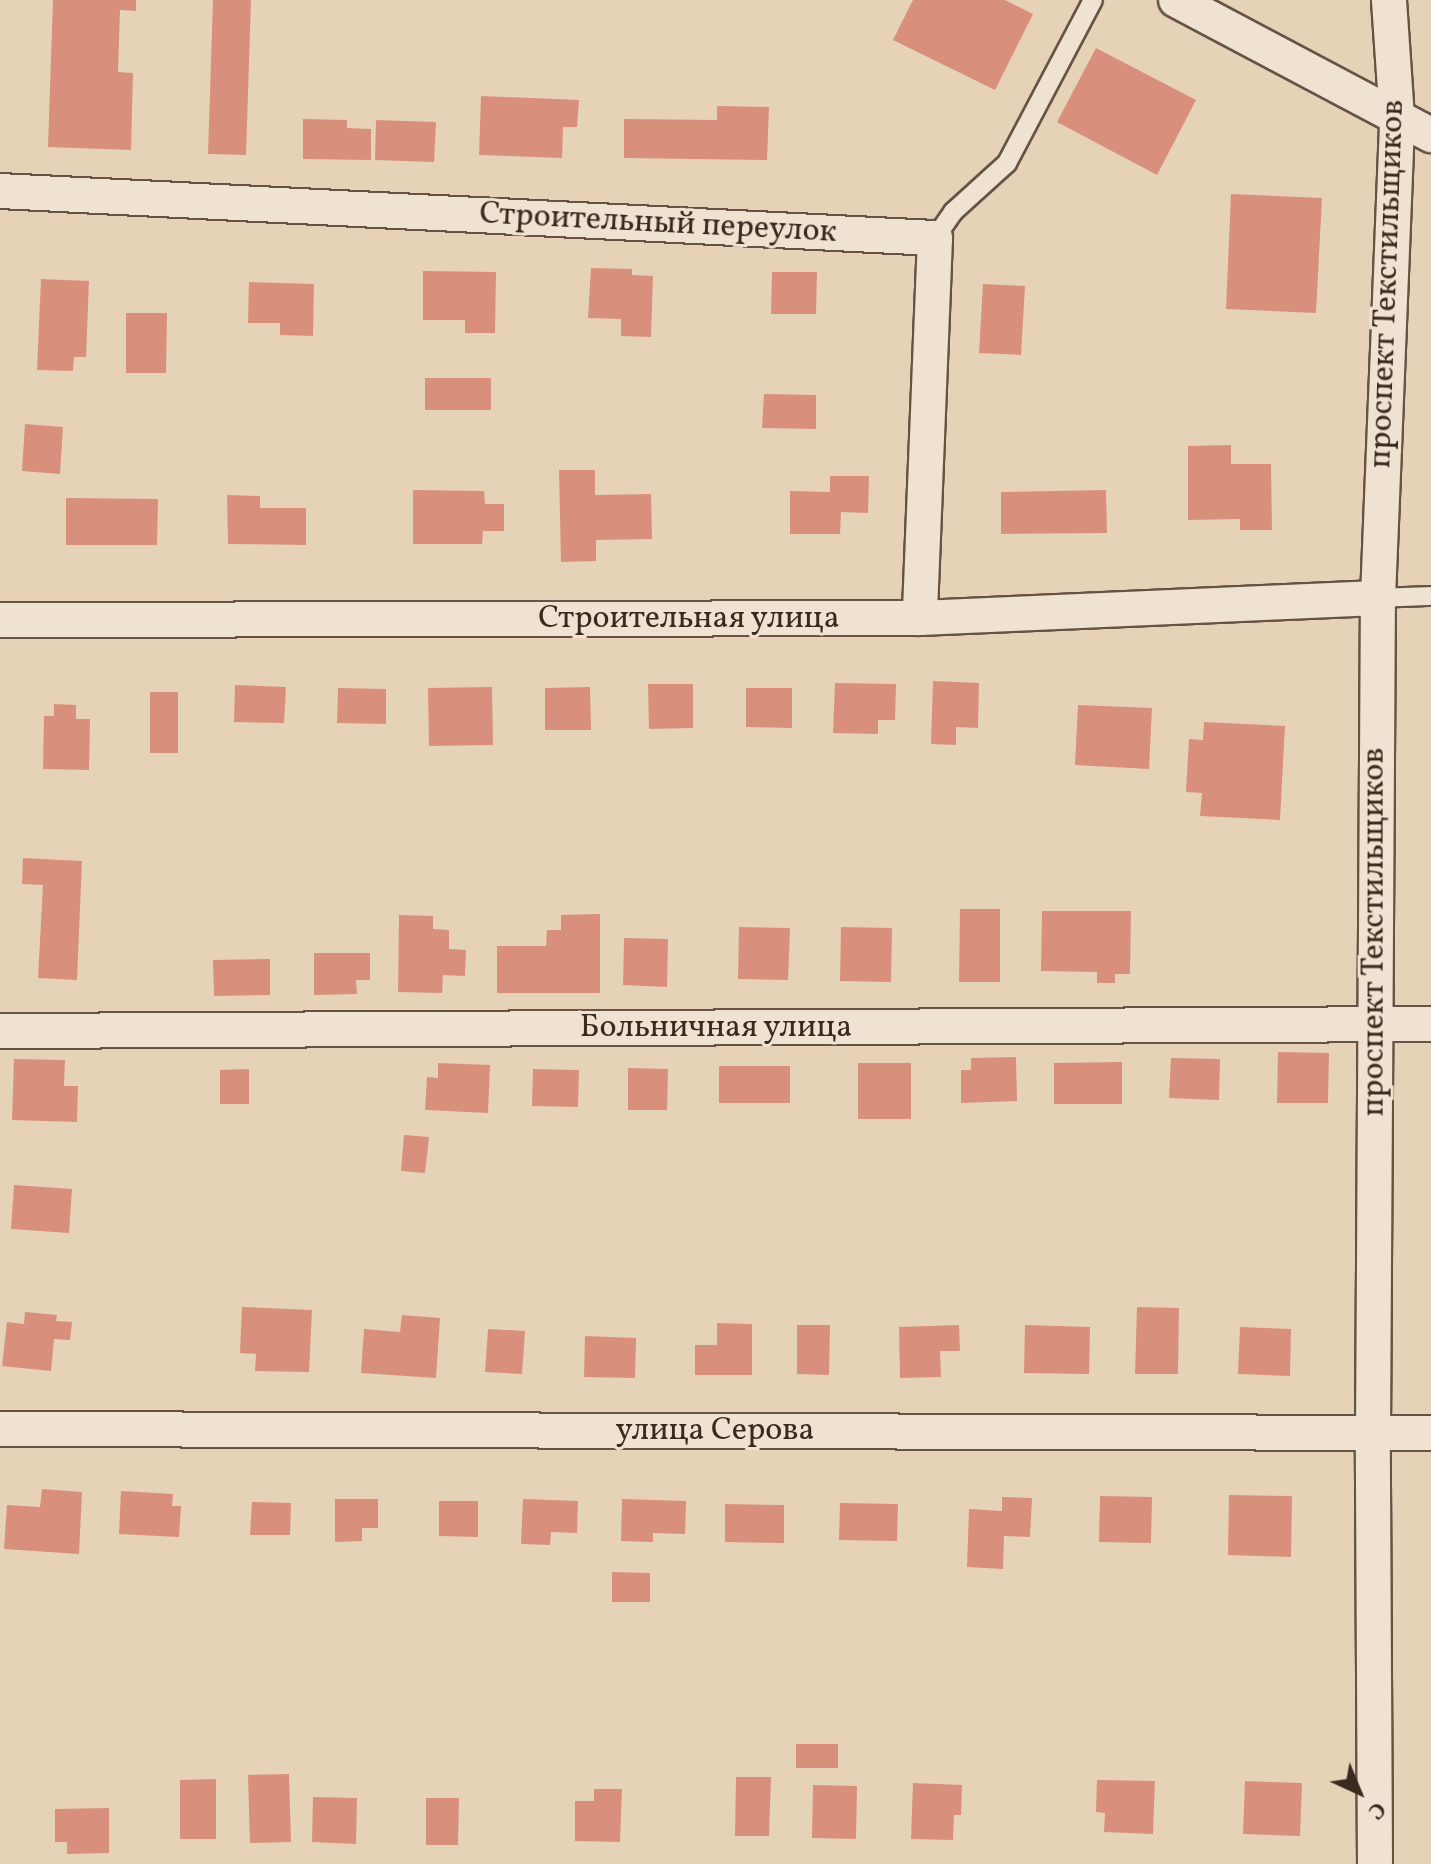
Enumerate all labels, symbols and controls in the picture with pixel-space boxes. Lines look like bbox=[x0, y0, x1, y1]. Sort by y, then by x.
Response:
street label: проспект Текстильщиков bbox=[1362, 98, 1414, 470]
street label: Строительный переулок bbox=[478, 195, 838, 253]
street label: Строительная улица bbox=[538, 600, 840, 638]
street label: проспект Текстильщиков bbox=[1356, 747, 1394, 1117]
street label: Больничная улица bbox=[579, 1009, 853, 1047]
street label: улица Серова bbox=[615, 1412, 815, 1450]
north arrow bbox=[1319, 1752, 1399, 1832]
text: С bbox=[1360, 1794, 1392, 1826]

